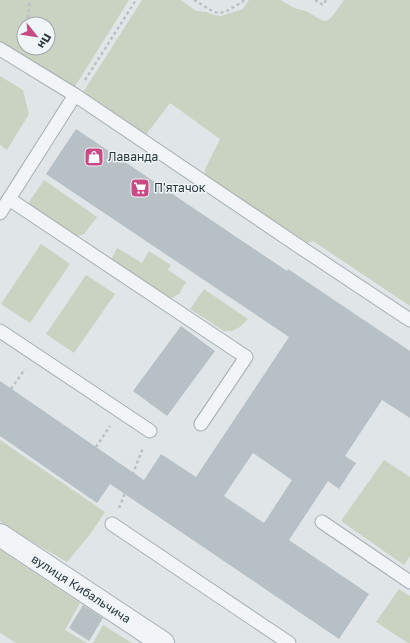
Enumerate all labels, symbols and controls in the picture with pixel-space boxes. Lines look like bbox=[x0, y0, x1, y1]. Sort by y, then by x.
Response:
north arrow bbox=[16, 16, 56, 56]
text: Пн bbox=[36, 32, 54, 51]
shop icon: Лаванда bbox=[83, 146, 105, 168]
place label: Лаванда bbox=[108, 149, 158, 164]
supermarket icon: П'ятачок bbox=[129, 177, 151, 199]
place label: П'ятачок bbox=[154, 180, 206, 195]
street label: вулиця Кибальчича bbox=[29, 551, 134, 626]

